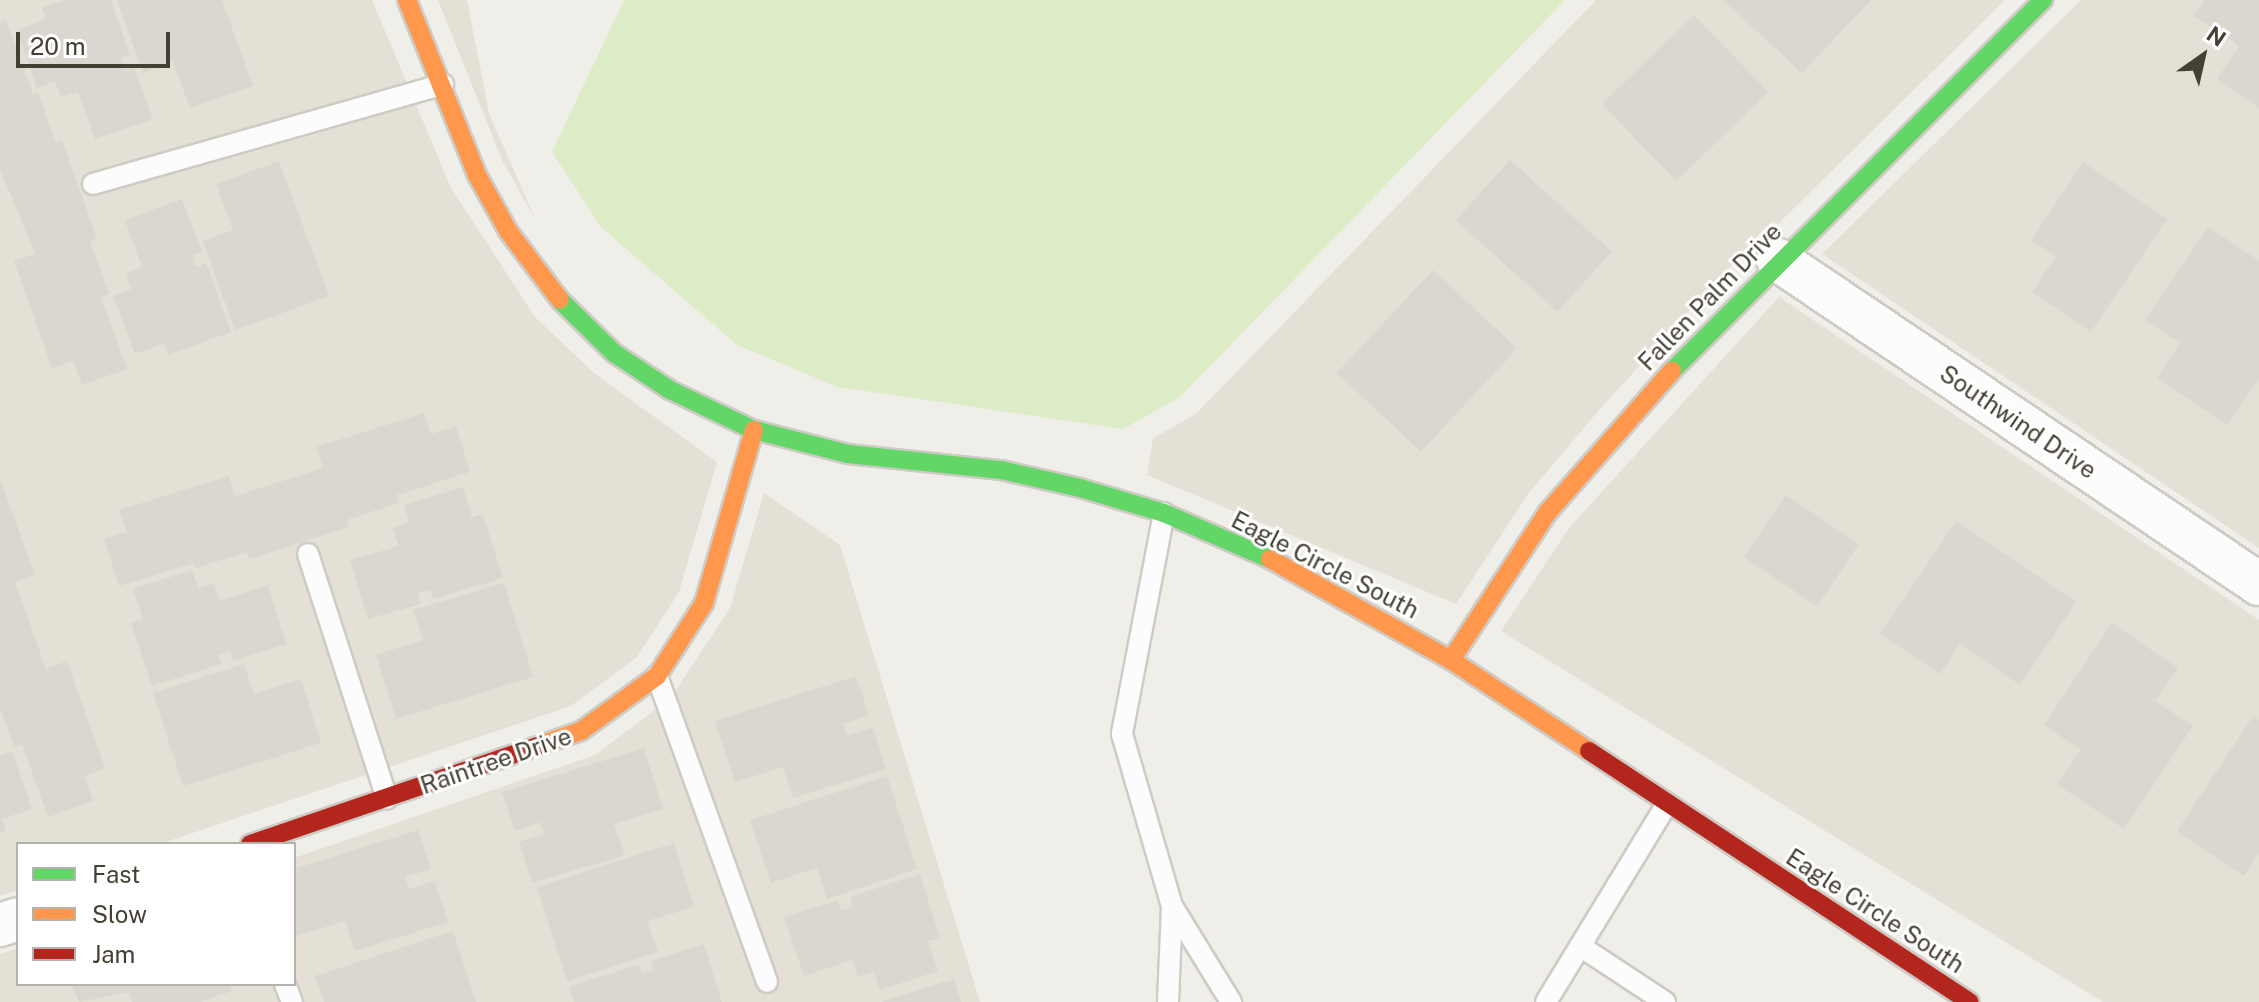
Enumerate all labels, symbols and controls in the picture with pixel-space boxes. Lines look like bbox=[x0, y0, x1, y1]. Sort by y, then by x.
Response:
scale bar bbox=[20, 16, 174, 66]
north arrow bbox=[2163, 16, 2243, 96]
text: N bbox=[2202, 21, 2231, 52]
text: 20 m bbox=[30, 32, 86, 60]
street label: Fallen Palm Drive bbox=[1632, 217, 1788, 377]
street label: Southwind Drive bbox=[1934, 359, 2102, 485]
street label: Eagle Circle South bbox=[1226, 505, 1424, 625]
street label: Raintree Drive bbox=[417, 722, 575, 800]
legend bbox=[16, 842, 296, 986]
street label: Eagle Circle South bbox=[1781, 843, 1969, 979]
text: Fast bbox=[92, 860, 140, 888]
text: Slow bbox=[92, 900, 147, 928]
text: Jam bbox=[92, 940, 135, 968]

